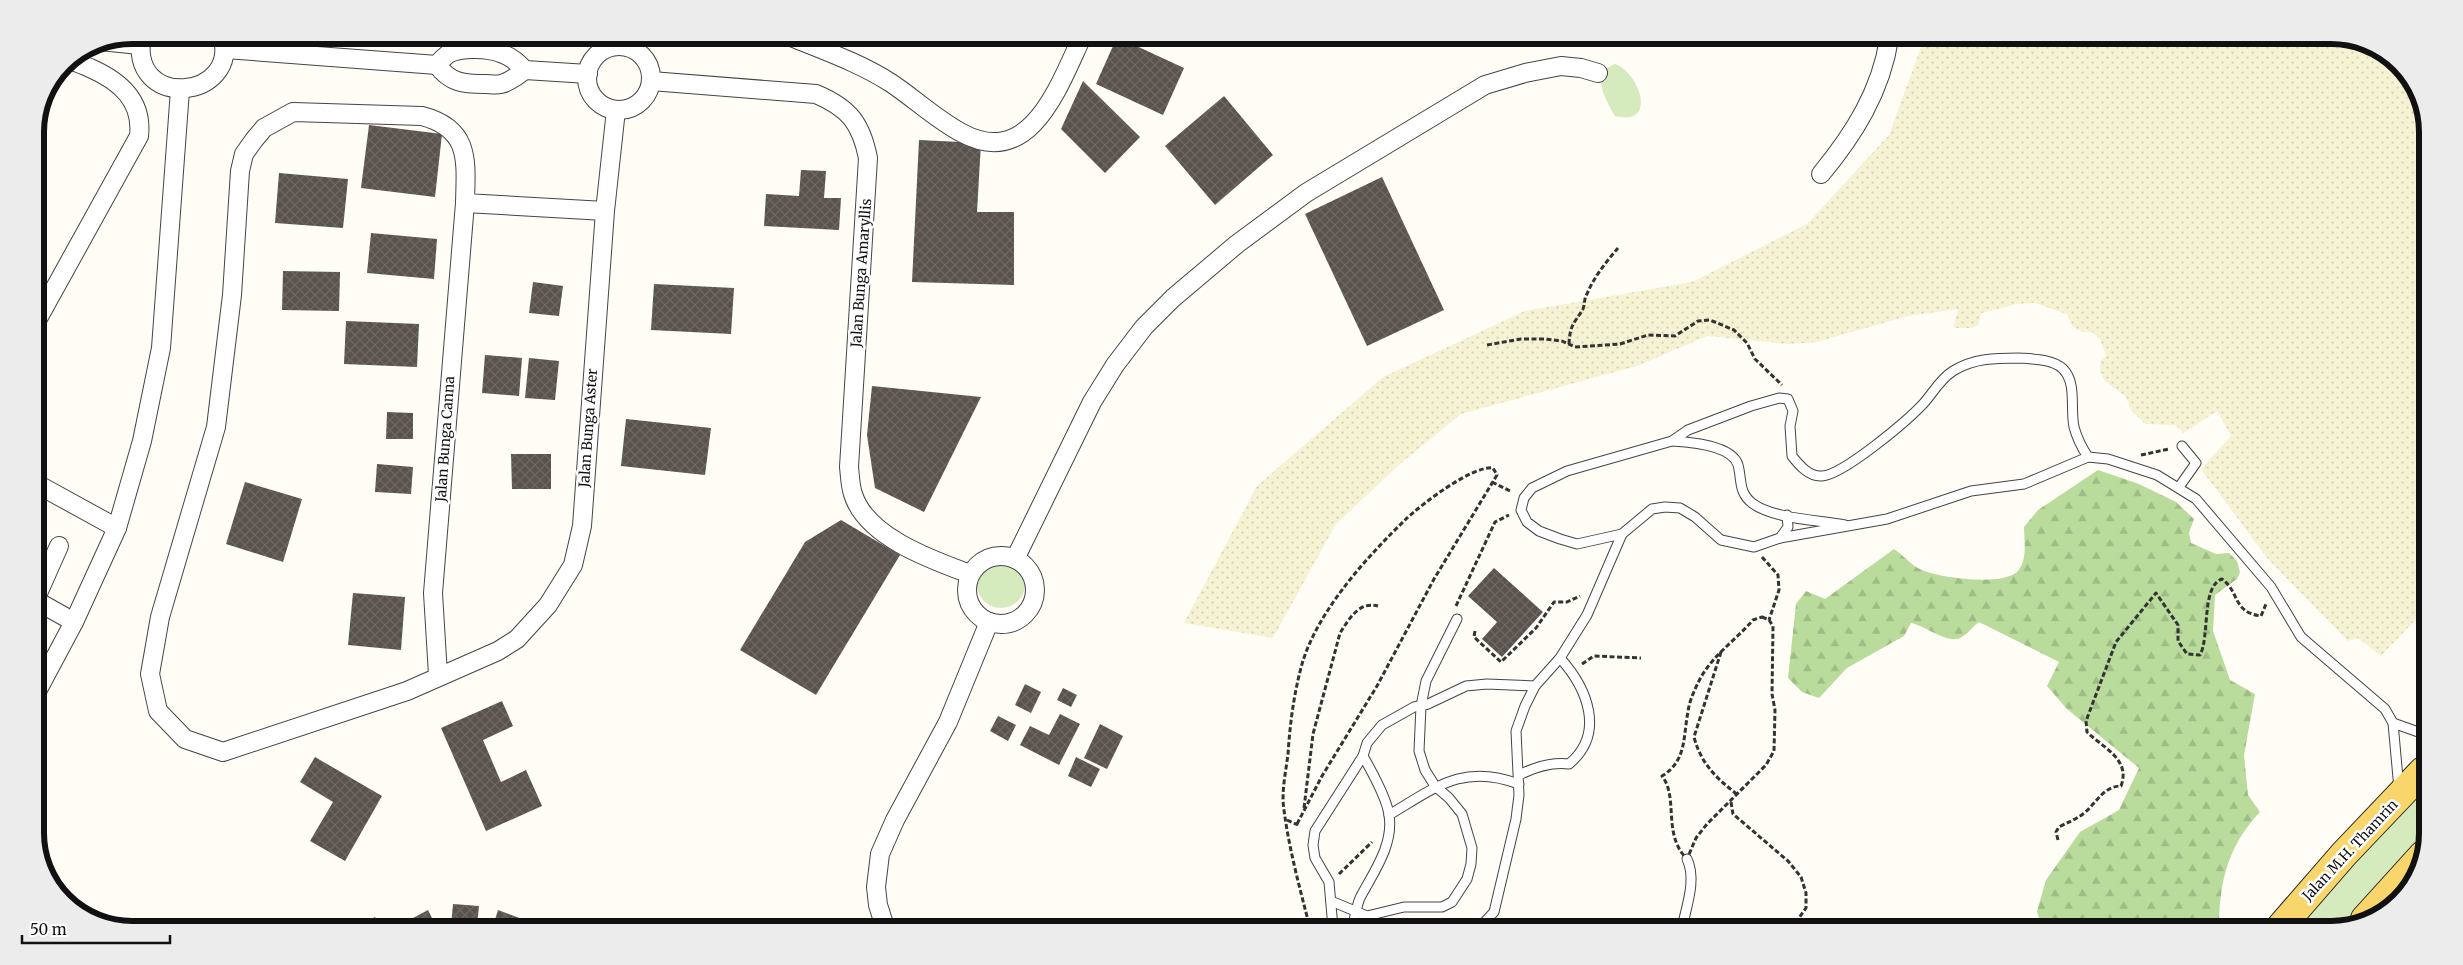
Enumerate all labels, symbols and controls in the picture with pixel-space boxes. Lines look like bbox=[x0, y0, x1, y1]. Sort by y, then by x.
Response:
street label: Jalan Bunga Amaryllis bbox=[847, 198, 875, 349]
street label: Jalan Bunga Aster bbox=[575, 368, 601, 489]
street label: Jalan Bunga Canna bbox=[432, 375, 458, 504]
street label: Jalan M.H. Thamrin bbox=[2298, 796, 2402, 905]
scale bar bbox=[22, 912, 170, 944]
text: 50 m bbox=[30, 920, 67, 939]

